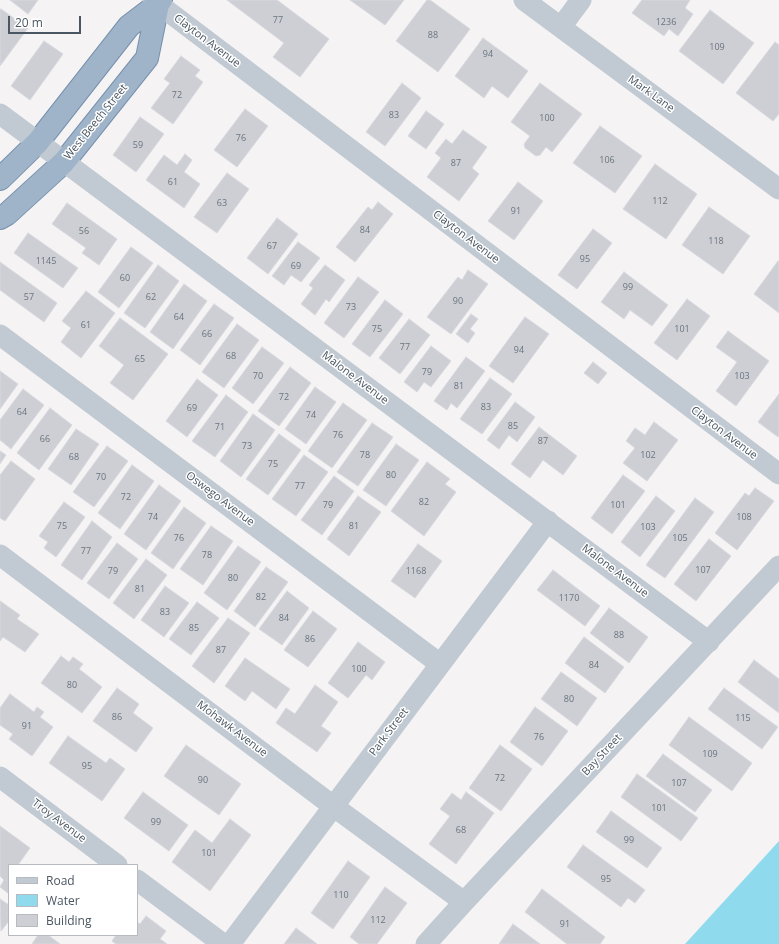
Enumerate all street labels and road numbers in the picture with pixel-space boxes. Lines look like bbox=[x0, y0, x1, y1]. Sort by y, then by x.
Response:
street label: Clayton Avenue bbox=[171, 12, 243, 70]
street label: Mark Lane bbox=[625, 73, 677, 115]
street label: West Beech Street bbox=[61, 82, 131, 162]
street label: Clayton Avenue bbox=[430, 208, 502, 266]
street label: Malone Avenue bbox=[319, 349, 391, 407]
street label: Clayton Avenue bbox=[688, 404, 760, 462]
street label: Oswego Avenue bbox=[183, 469, 257, 529]
street label: Malone Avenue bbox=[579, 542, 651, 600]
street label: Mohawk Avenue bbox=[194, 698, 270, 760]
street label: Park Street bbox=[367, 705, 411, 759]
street label: Bay Street bbox=[579, 731, 625, 779]
street label: Troy Avenue bbox=[30, 797, 88, 845]

